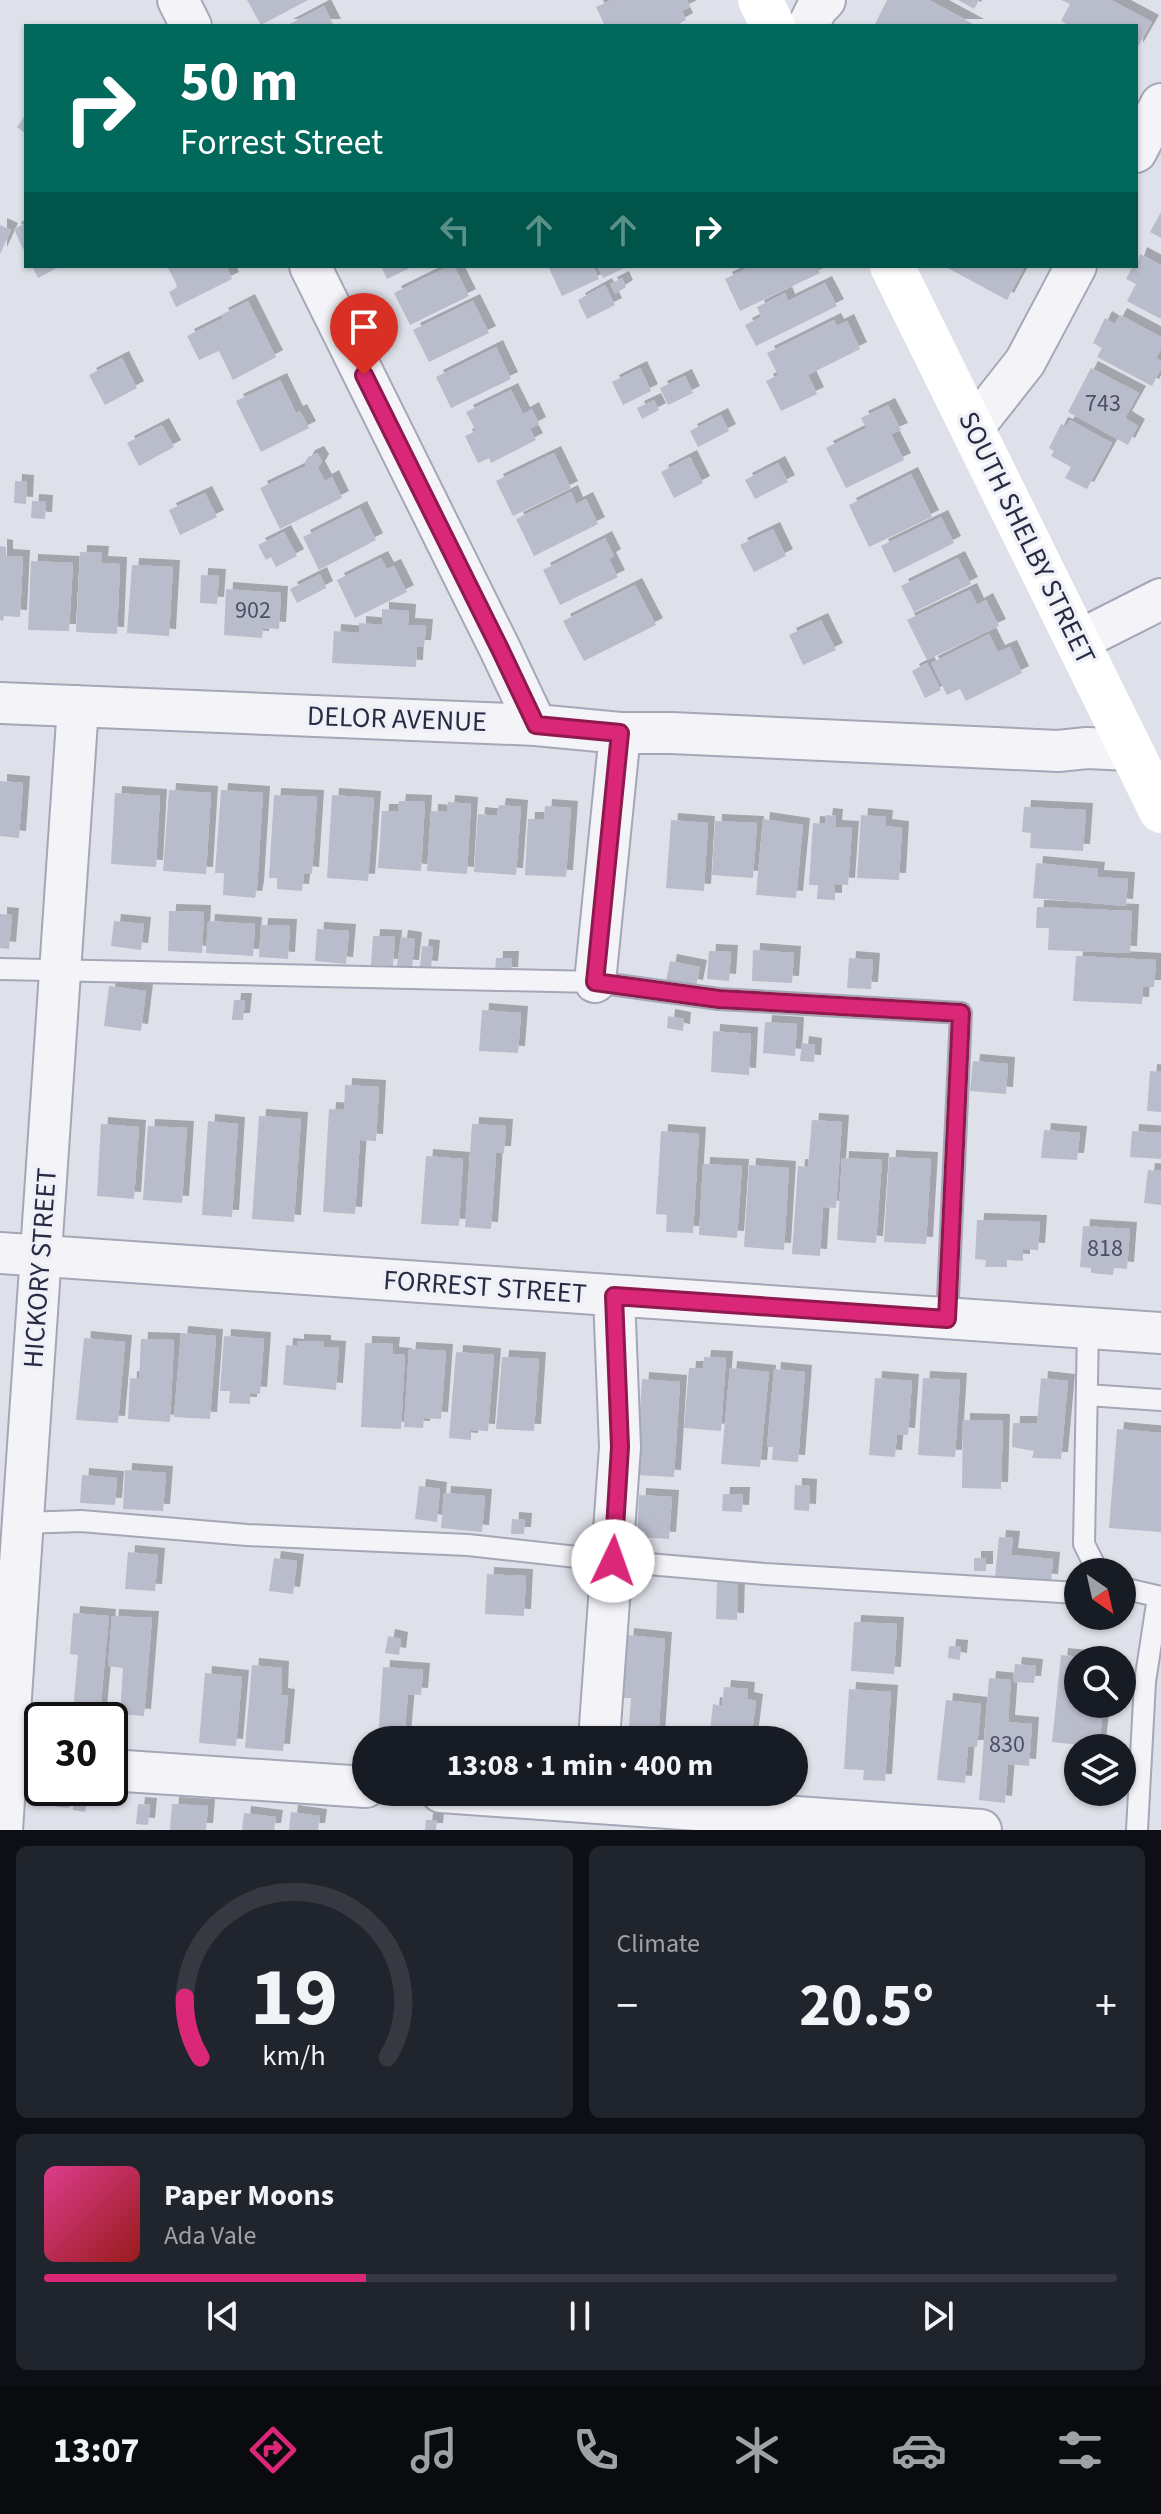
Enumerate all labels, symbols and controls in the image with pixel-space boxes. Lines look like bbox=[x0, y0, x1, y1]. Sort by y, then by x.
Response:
text: 50 m bbox=[180, 43, 298, 122]
icon: right bbox=[48, 56, 152, 160]
text: Forrest Street bbox=[180, 117, 383, 168]
icon: left bbox=[433, 208, 477, 252]
icon: ahead bbox=[517, 208, 561, 252]
icon: ahead bbox=[601, 208, 645, 252]
icon: right bbox=[685, 208, 729, 252]
pin bbox=[330, 293, 398, 375]
icon: arrive bbox=[342, 305, 386, 349]
house number: 743 bbox=[1085, 386, 1121, 421]
street label: SOUTH SHELBY STREET bbox=[948, 405, 1106, 671]
house number: 902 bbox=[235, 593, 271, 628]
street label: DELOR AVENUE bbox=[306, 696, 488, 742]
street label: HICKORY STREET bbox=[13, 1167, 67, 1369]
house number: 818 bbox=[1087, 1231, 1123, 1266]
street label: FORREST STREET bbox=[382, 1260, 588, 1314]
position arrow bbox=[571, 1519, 655, 1603]
north arrow bbox=[1064, 1558, 1136, 1630]
map controls bbox=[1064, 1558, 1136, 1806]
button: search bbox=[1064, 1646, 1136, 1718]
speed limit sign: 30 bbox=[24, 1702, 128, 1806]
house number: 830 bbox=[989, 1727, 1025, 1762]
button: layers bbox=[1064, 1734, 1136, 1806]
text: 13:08 · 1 min · 400 m bbox=[447, 1744, 713, 1787]
text: Climate bbox=[617, 1925, 700, 1962]
text: 19 bbox=[250, 1939, 338, 2057]
text: 20.5° bbox=[799, 1964, 934, 2049]
text: − bbox=[617, 1975, 638, 2038]
text: + bbox=[1095, 1975, 1117, 2038]
text: km/h bbox=[263, 2036, 326, 2076]
text: Paper Moons bbox=[164, 2174, 334, 2217]
text: Ada Vale bbox=[164, 2217, 256, 2254]
icon: previous bbox=[201, 2294, 245, 2338]
icon: pause bbox=[558, 2294, 602, 2338]
icon: next bbox=[916, 2294, 960, 2338]
icon: directions bbox=[245, 2422, 301, 2478]
icon: music bbox=[406, 2422, 462, 2478]
icon: phone bbox=[568, 2422, 624, 2478]
icon: climate bbox=[729, 2422, 785, 2478]
icon: car bbox=[891, 2422, 947, 2478]
icon: filters bbox=[1052, 2422, 1108, 2478]
text: 13:07 bbox=[53, 2425, 140, 2476]

